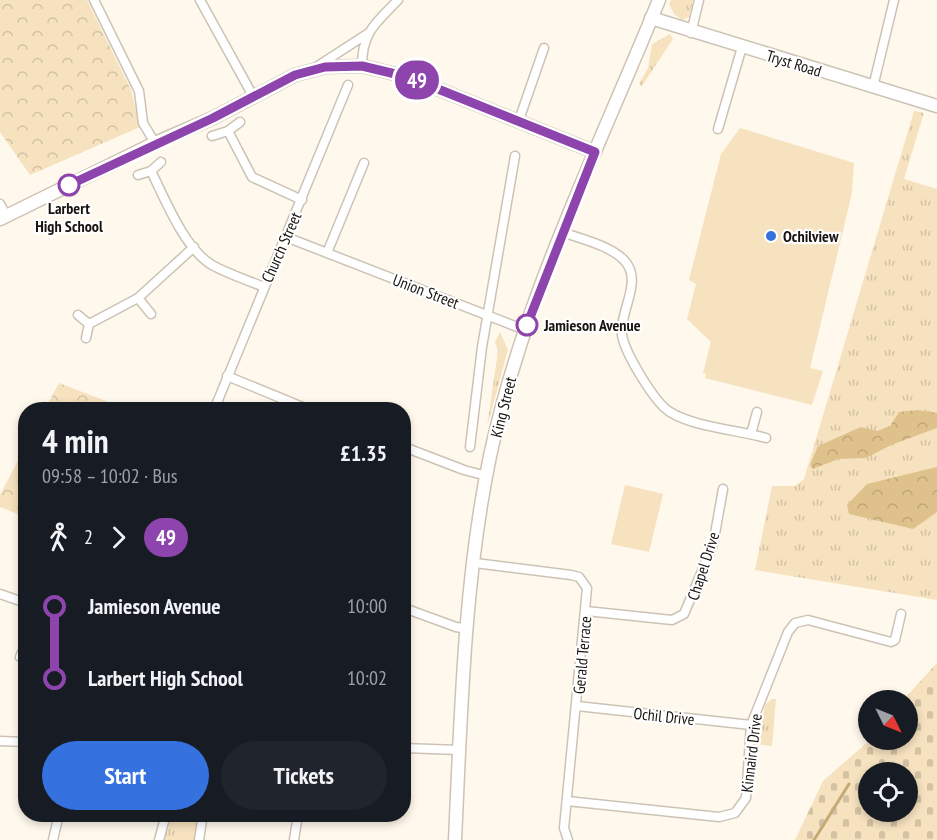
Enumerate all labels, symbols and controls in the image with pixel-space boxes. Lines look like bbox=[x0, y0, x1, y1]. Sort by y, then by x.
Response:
street label: Tryst Road bbox=[764, 45, 824, 81]
line badge: 49 bbox=[390, 60, 444, 100]
text: 49 bbox=[407, 67, 427, 94]
marker: Larbert High School bbox=[58, 174, 80, 196]
place label: Larbert High School bbox=[35, 198, 103, 236]
street label: Church Street bbox=[257, 208, 306, 285]
place label: Ochilview bbox=[783, 226, 839, 246]
marker: Ochilview bbox=[764, 229, 778, 243]
street label: Union Street bbox=[390, 269, 462, 313]
marker: Jamieson Avenue bbox=[516, 314, 538, 336]
place label: Jamieson Avenue bbox=[543, 315, 641, 335]
street label: King Street bbox=[486, 374, 520, 439]
text: 4 min bbox=[42, 419, 109, 462]
text: £1.35 bbox=[340, 439, 387, 467]
text: 09:58 – 10:02 · Bus bbox=[42, 463, 177, 489]
icon: walk bbox=[42, 521, 75, 554]
icon: forward bbox=[102, 521, 135, 554]
text: 2 bbox=[84, 524, 93, 550]
text: 49 bbox=[156, 524, 176, 551]
street label: Chapel Drive bbox=[683, 529, 723, 603]
text: Jamieson Avenue bbox=[88, 592, 221, 620]
text: 10:00 bbox=[347, 593, 387, 619]
street label: Gerald Terrace bbox=[569, 615, 595, 695]
text: Larbert High School bbox=[88, 664, 243, 692]
text: 10:02 bbox=[347, 665, 387, 691]
north arrow bbox=[858, 690, 918, 750]
map controls bbox=[858, 690, 918, 822]
street label: Ochil Drive bbox=[633, 703, 695, 729]
street label: Kinnaird Drive bbox=[736, 713, 766, 793]
button: Start bbox=[42, 741, 209, 810]
button: Tickets bbox=[221, 741, 387, 810]
button: locate bbox=[858, 762, 918, 822]

